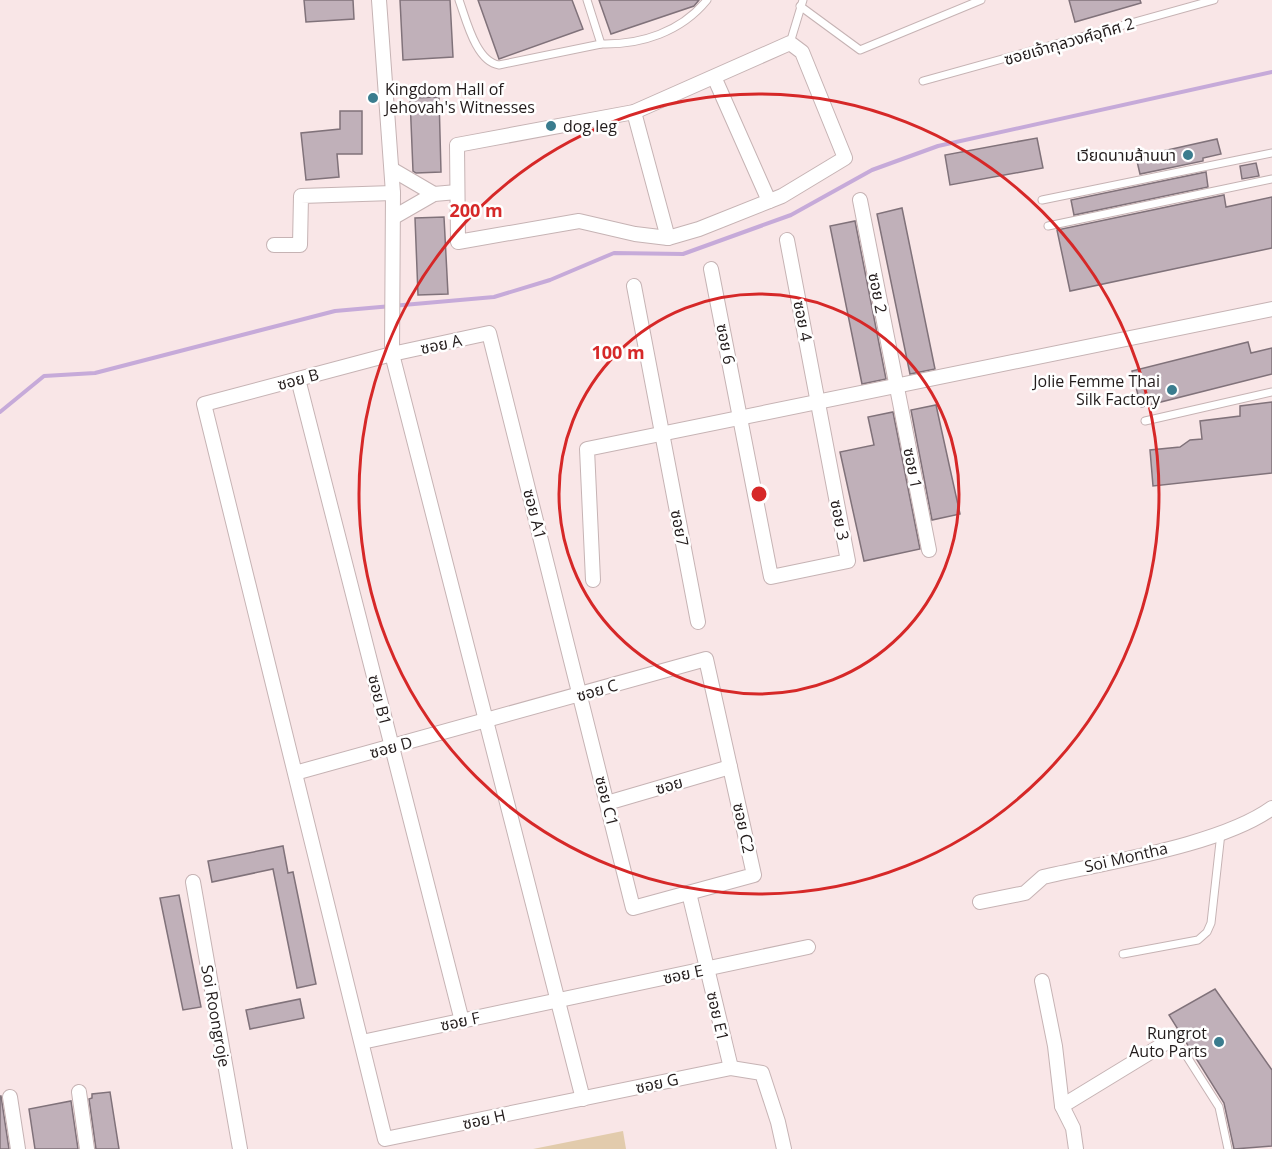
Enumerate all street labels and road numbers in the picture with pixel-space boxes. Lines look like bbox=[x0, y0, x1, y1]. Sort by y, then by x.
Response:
street label: ซอยเจ้ากุลวงศ์อุทิศ 2 bbox=[1001, 12, 1137, 70]
street label: ซอย 2 bbox=[863, 271, 893, 315]
street label: ซอย 4 bbox=[788, 299, 818, 343]
street label: ซอย 6 bbox=[711, 322, 741, 366]
street label: ซอย A bbox=[418, 329, 465, 359]
street label: ซอย B bbox=[275, 363, 321, 395]
street label: ซอย 1 bbox=[898, 446, 928, 490]
street label: ซอย A1 bbox=[518, 487, 552, 541]
street label: ซอย 3 bbox=[825, 498, 855, 542]
street label: ซอย7 bbox=[666, 508, 694, 548]
street label: ซอย B1 bbox=[363, 672, 397, 728]
street label: ซอย C bbox=[574, 674, 620, 706]
street label: ซอย D bbox=[367, 731, 415, 763]
street label: ซอย bbox=[653, 771, 685, 799]
street label: ซอย C1 bbox=[590, 774, 624, 828]
street label: ซอย C2 bbox=[728, 801, 760, 855]
street label: Soi Montha bbox=[1082, 837, 1170, 877]
street label: ซอย E bbox=[661, 959, 705, 989]
street label: Soi Roongroje bbox=[196, 963, 236, 1069]
street label: ซอย E1 bbox=[702, 989, 734, 1043]
street label: ซอย F bbox=[438, 1006, 482, 1036]
street label: ซอย G bbox=[633, 1068, 681, 1098]
street label: ซอย H bbox=[460, 1104, 508, 1134]

